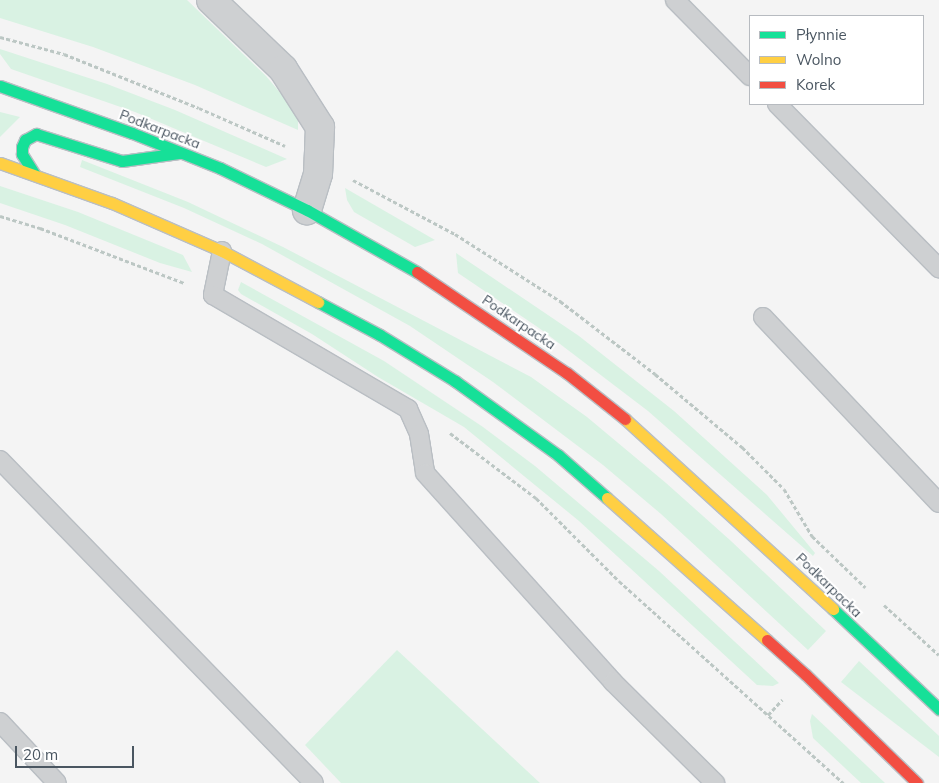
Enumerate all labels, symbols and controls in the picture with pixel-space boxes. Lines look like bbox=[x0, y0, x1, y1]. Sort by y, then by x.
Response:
legend bbox=[749, 15, 924, 105]
text: Płynnie bbox=[796, 25, 847, 44]
text: Wolno bbox=[796, 50, 841, 69]
text: Korek bbox=[796, 75, 835, 94]
street label: Podkarpacka bbox=[117, 106, 203, 152]
street label: Podkarpacka bbox=[479, 291, 559, 353]
street label: Podkarpacka bbox=[793, 549, 865, 621]
scale bar bbox=[18, 736, 136, 768]
text: 20 m bbox=[23, 745, 58, 764]

